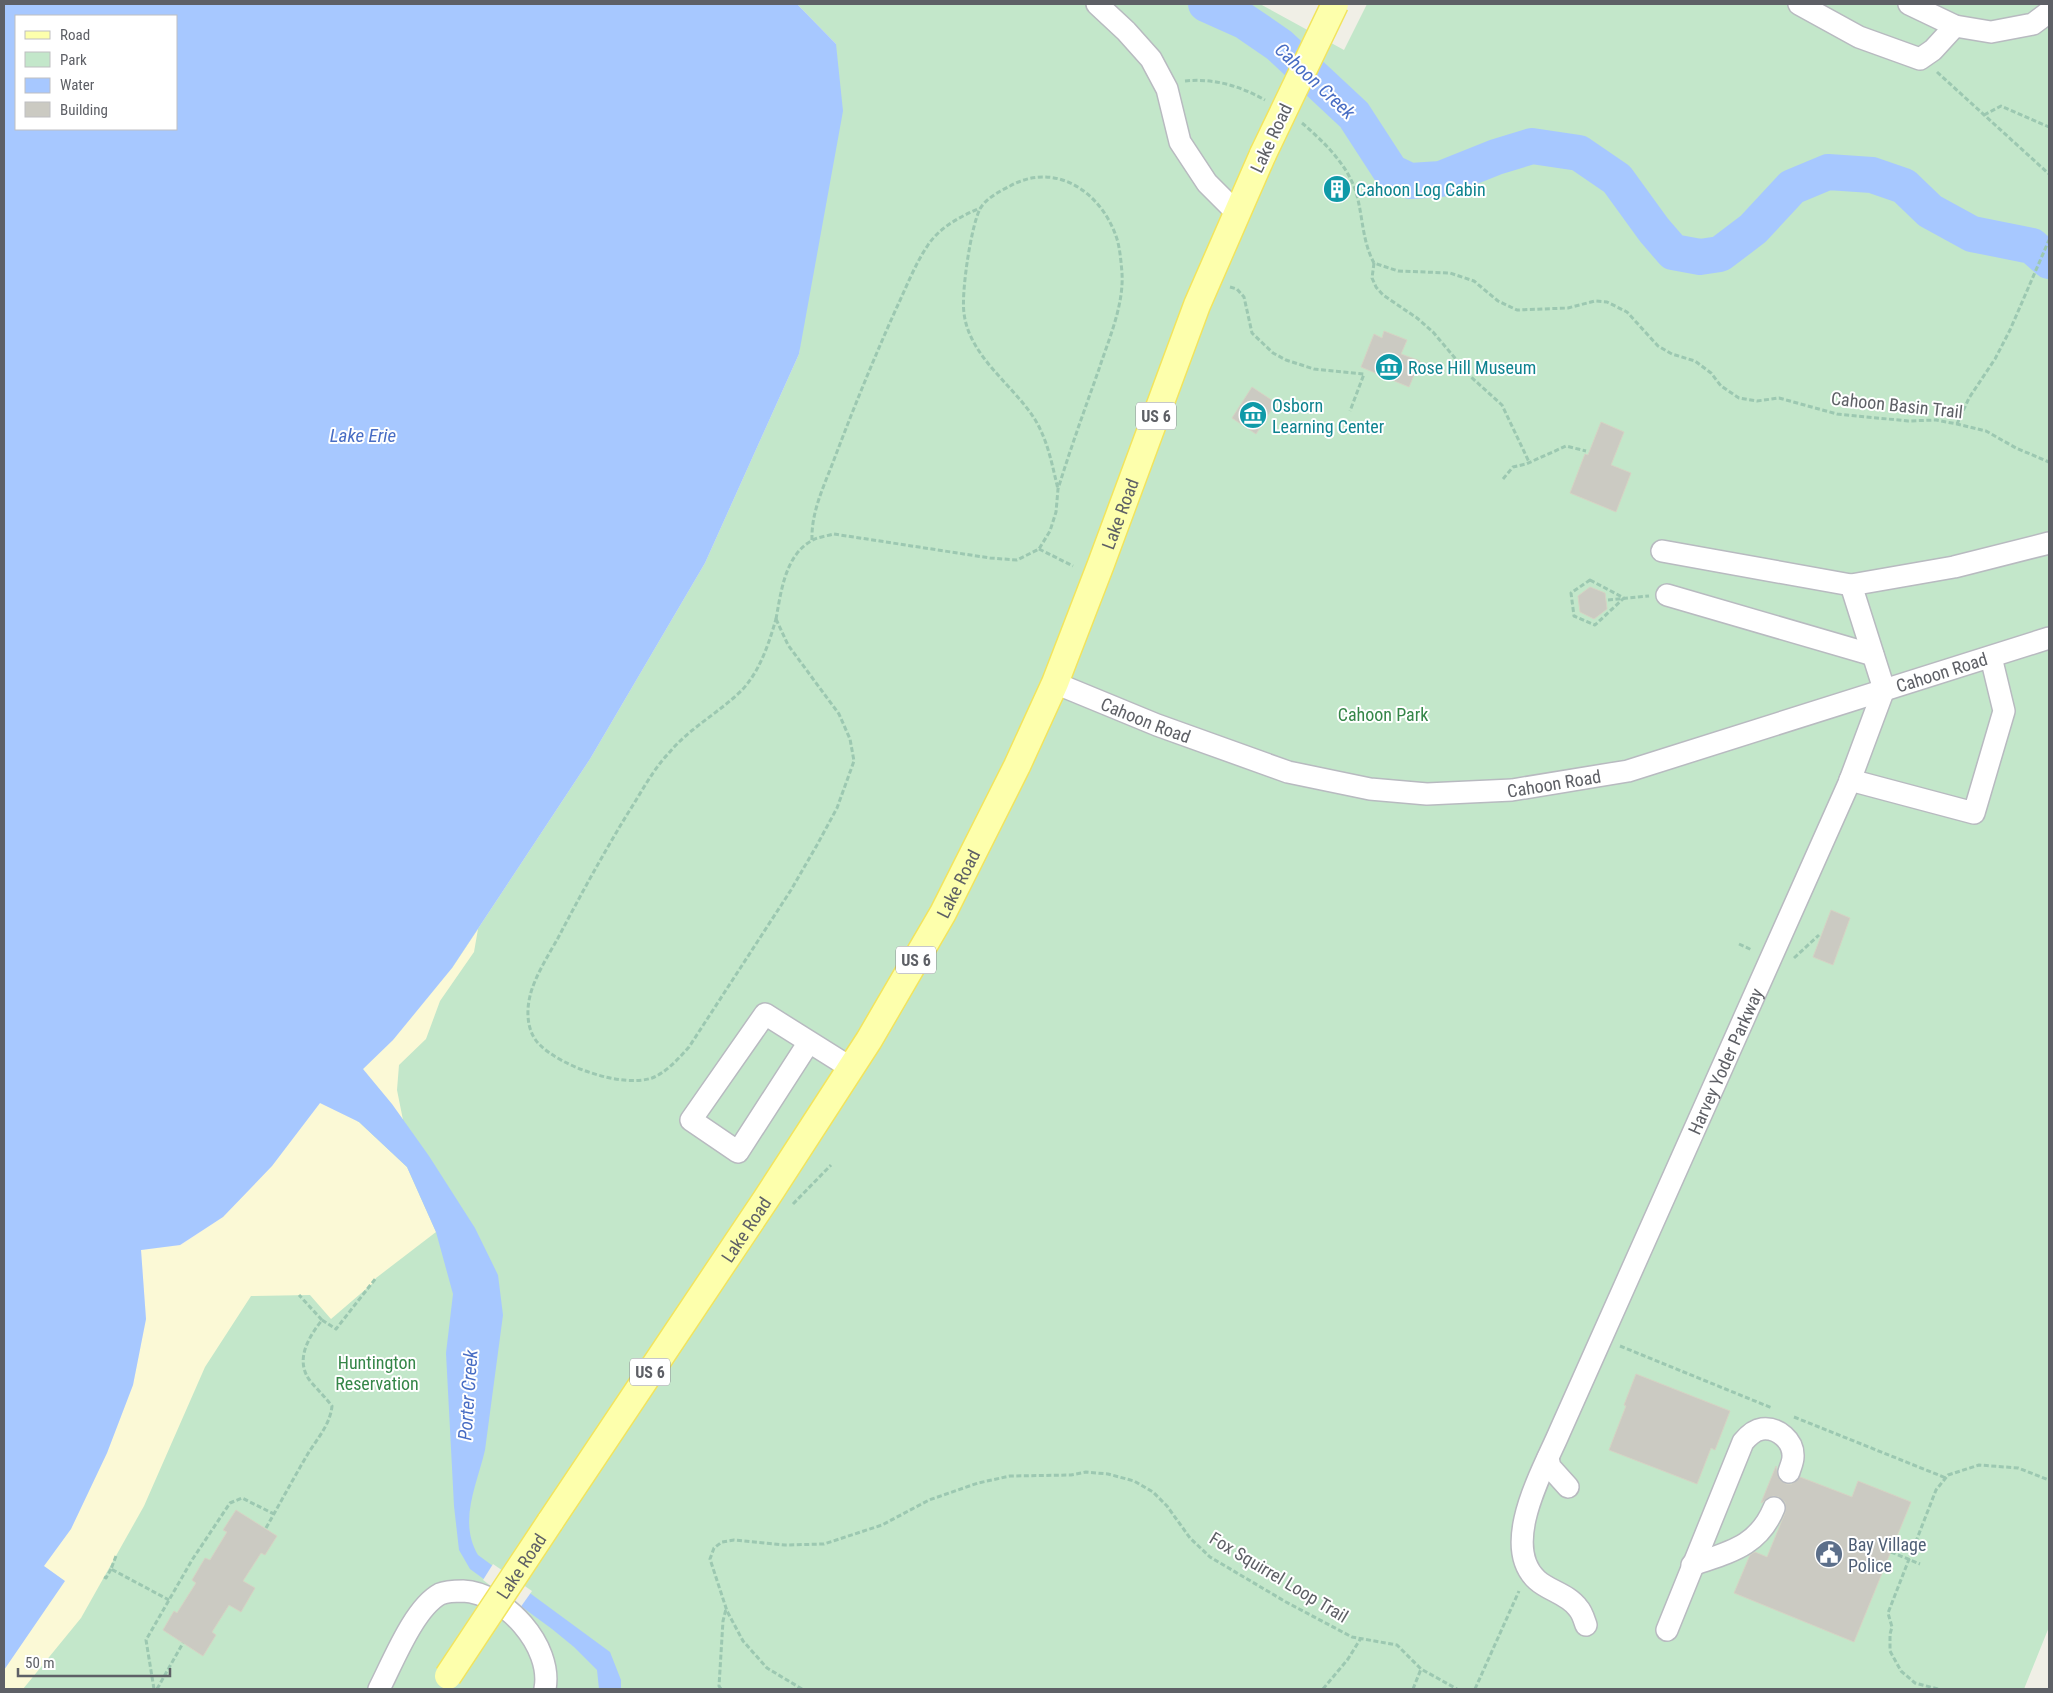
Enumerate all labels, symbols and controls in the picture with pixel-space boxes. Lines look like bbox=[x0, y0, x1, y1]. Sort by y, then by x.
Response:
legend bbox=[15, 15, 178, 130]
text: Road bbox=[60, 26, 90, 44]
water label: Cahoon Creek bbox=[1270, 38, 1360, 124]
text: Park bbox=[60, 51, 87, 69]
text: Water bbox=[60, 76, 95, 94]
street label: Lake Road bbox=[1246, 100, 1296, 176]
text: Building bbox=[60, 101, 108, 119]
building icon: Cahoon Log Cabin bbox=[1322, 174, 1352, 204]
place label: Cahoon Log Cabin bbox=[1356, 179, 1486, 200]
museum icon: Rose Hill Museum bbox=[1374, 352, 1404, 382]
place label: Rose Hill Museum bbox=[1408, 357, 1536, 378]
street label: Cahoon Basin Trail bbox=[1830, 388, 1964, 422]
place label: Osborn Learning Center bbox=[1272, 395, 1385, 437]
museum icon: Osborn Learning Center bbox=[1238, 400, 1268, 430]
road number: US 6 bbox=[1136, 402, 1176, 430]
water label: Lake Erie bbox=[330, 424, 396, 447]
street label: Lake Road bbox=[1097, 475, 1142, 552]
street label: Cahoon Road bbox=[1893, 648, 1990, 696]
street label: Cahoon Road bbox=[1098, 693, 1194, 747]
park label: Cahoon Park bbox=[1338, 704, 1428, 725]
street label: Cahoon Road bbox=[1505, 765, 1602, 801]
street label: Lake Road bbox=[932, 846, 984, 921]
road number: US 6 bbox=[896, 946, 936, 974]
street label: Harvey Yoder Parkway bbox=[1683, 984, 1767, 1137]
street label: Lake Road bbox=[716, 1193, 775, 1266]
water label: Porter Creek bbox=[453, 1348, 483, 1441]
park label: Huntington Reservation bbox=[335, 1352, 419, 1394]
road number: US 6 bbox=[630, 1358, 670, 1385]
street label: Fox Squirrel Loop Trail bbox=[1206, 1527, 1352, 1627]
street label: Lake Road bbox=[492, 1529, 550, 1603]
place label: Bay Village Police bbox=[1848, 1534, 1926, 1576]
public building icon: Bay Village Police bbox=[1814, 1539, 1844, 1569]
scale bar bbox=[18, 1646, 170, 1678]
text: 50 m bbox=[25, 1654, 55, 1672]

